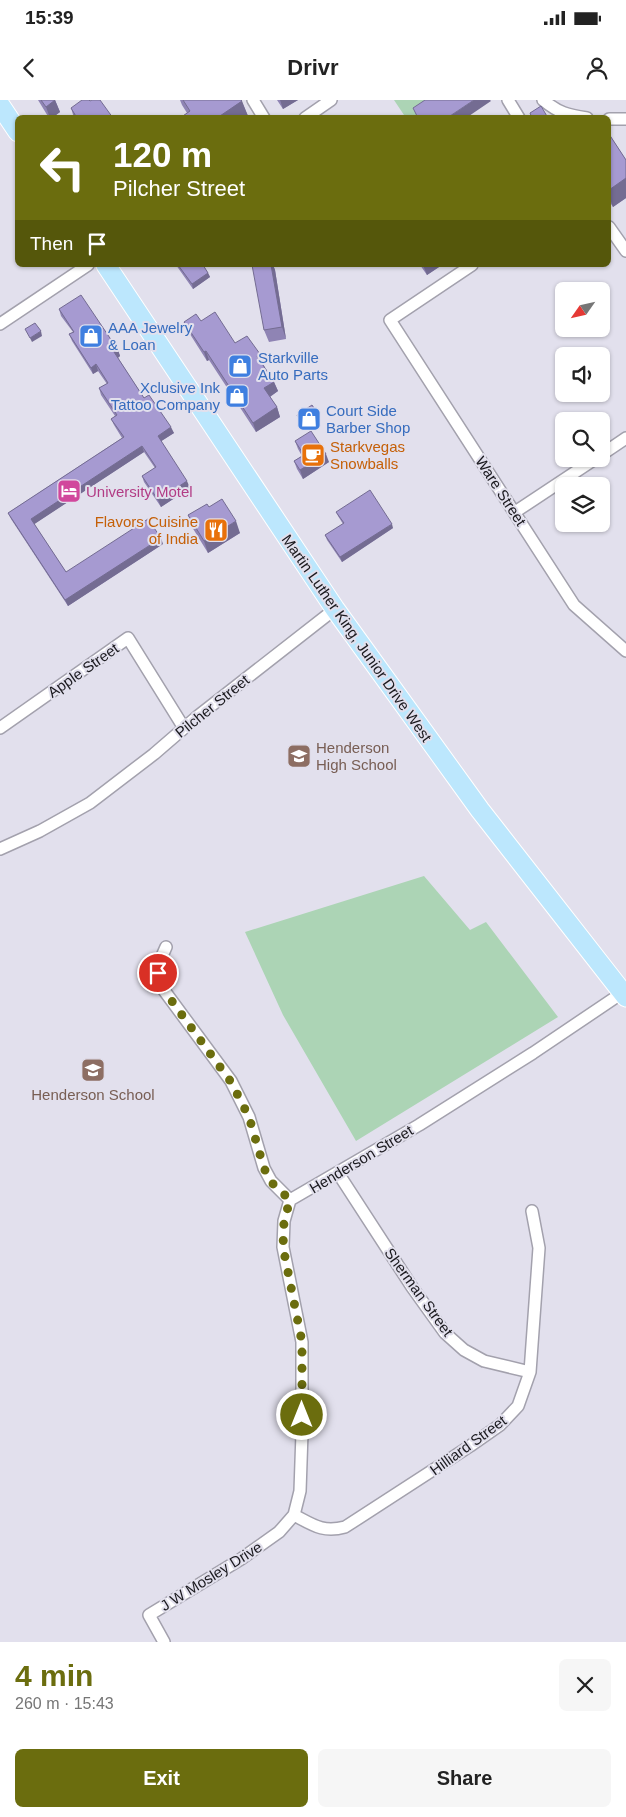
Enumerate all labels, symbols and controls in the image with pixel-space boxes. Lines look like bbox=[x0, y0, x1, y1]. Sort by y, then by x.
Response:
text: 15:39 bbox=[25, 7, 74, 28]
icon: back bbox=[15, 54, 43, 82]
icon: person bbox=[583, 54, 611, 82]
text: Drivr bbox=[287, 55, 339, 80]
icon: left bbox=[30, 135, 95, 200]
text: 120 m bbox=[113, 135, 212, 174]
text: Pilcher Street bbox=[113, 176, 245, 201]
icon: arrive bbox=[83, 230, 111, 258]
text: Then bbox=[30, 233, 73, 254]
north arrow bbox=[555, 282, 610, 338]
map controls bbox=[555, 282, 610, 532]
place label: AAA Jewelry & Loan bbox=[108, 319, 193, 353]
shop icon: AAA Jewelry & Loan bbox=[78, 323, 104, 349]
button: sound bbox=[555, 347, 610, 402]
place label: Starkville Auto Parts bbox=[258, 349, 328, 383]
shop icon: Starkville Auto Parts bbox=[227, 353, 253, 379]
place label: Xclusive Ink Tattoo Company bbox=[111, 379, 220, 413]
shop icon: Xclusive Ink Tattoo Company bbox=[224, 383, 250, 409]
place label: Court Side Barber Shop bbox=[326, 402, 410, 436]
shop icon: Court Side Barber Shop bbox=[296, 406, 322, 432]
button: search bbox=[555, 412, 610, 467]
place label: Starkvegas Snowballs bbox=[330, 438, 405, 472]
cafe icon: Starkvegas Snowballs bbox=[300, 442, 326, 468]
street label: Ware Street bbox=[472, 453, 530, 530]
button: layers bbox=[555, 477, 610, 532]
hotel icon: University Motel bbox=[56, 478, 82, 504]
place label: University Motel bbox=[86, 483, 193, 500]
place label: Flavors Cuisine of India bbox=[95, 513, 199, 547]
restaurant icon: Flavors Cuisine of India bbox=[203, 517, 229, 543]
street label: Martin Luther King, Junior Drive West bbox=[279, 531, 436, 746]
street label: Apple Street bbox=[44, 639, 122, 701]
street label: Pilcher Street bbox=[172, 671, 253, 741]
place label: Henderson High School bbox=[316, 739, 397, 773]
school or university icon: Henderson High School bbox=[286, 743, 312, 769]
pin bbox=[137, 952, 179, 994]
icon: arrive bbox=[144, 959, 172, 987]
school or university icon: Henderson School bbox=[80, 1057, 106, 1083]
place label: Henderson School bbox=[31, 1086, 155, 1103]
street label: Henderson Street bbox=[306, 1121, 416, 1197]
street label: Sherman Street bbox=[381, 1245, 457, 1340]
position arrow bbox=[275, 1388, 327, 1440]
street label: Hilliard Street bbox=[427, 1411, 510, 1478]
street label: J W Mosley Drive bbox=[157, 1538, 265, 1614]
text: 4 min bbox=[15, 1659, 93, 1692]
button: close bbox=[559, 1659, 611, 1711]
text: 260 m · 15:43 bbox=[15, 1695, 114, 1712]
button: Exit bbox=[15, 1749, 308, 1807]
button: Share bbox=[318, 1749, 611, 1807]

